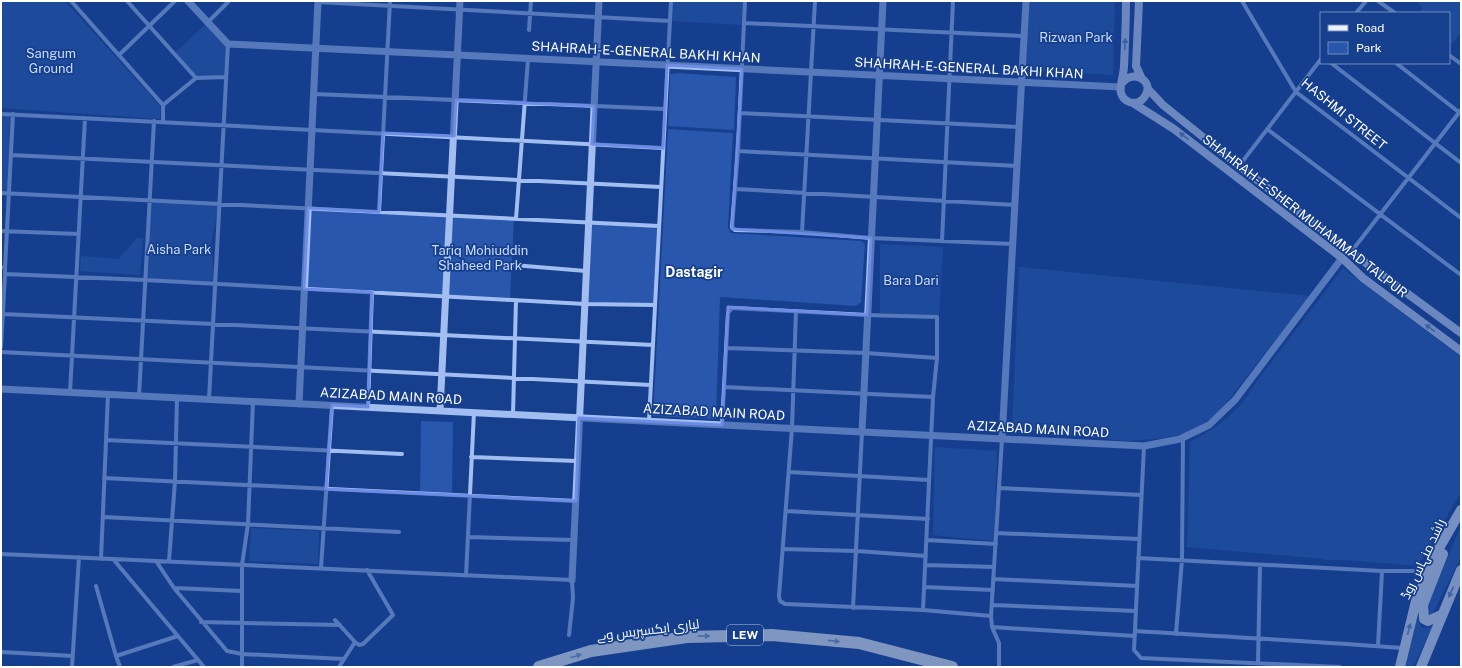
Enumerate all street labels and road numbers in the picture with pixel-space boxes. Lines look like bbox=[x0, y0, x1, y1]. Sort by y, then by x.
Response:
street label: SHAHRAH-E-GENERAL BAKHI KHAN bbox=[531, 39, 761, 65]
street label: SHAHRAH-E-GENERAL BAKHI KHAN bbox=[854, 55, 1084, 81]
street label: HASHMI STREET bbox=[1298, 75, 1390, 153]
street label: SHAHRAH-E-SHER MUHAMMAD TALPUR bbox=[1200, 131, 1410, 301]
street label: AZIZABAD MAIN ROAD bbox=[320, 385, 462, 407]
street label: AZIZABAD MAIN ROAD bbox=[643, 401, 785, 423]
street label: AZIZABAD MAIN ROAD bbox=[967, 418, 1109, 440]
street label: راشد منہاس روڈ bbox=[1398, 516, 1449, 602]
street label: لیاری ایکسپریس وے bbox=[596, 616, 700, 646]
road number: LEW bbox=[727, 625, 763, 645]

